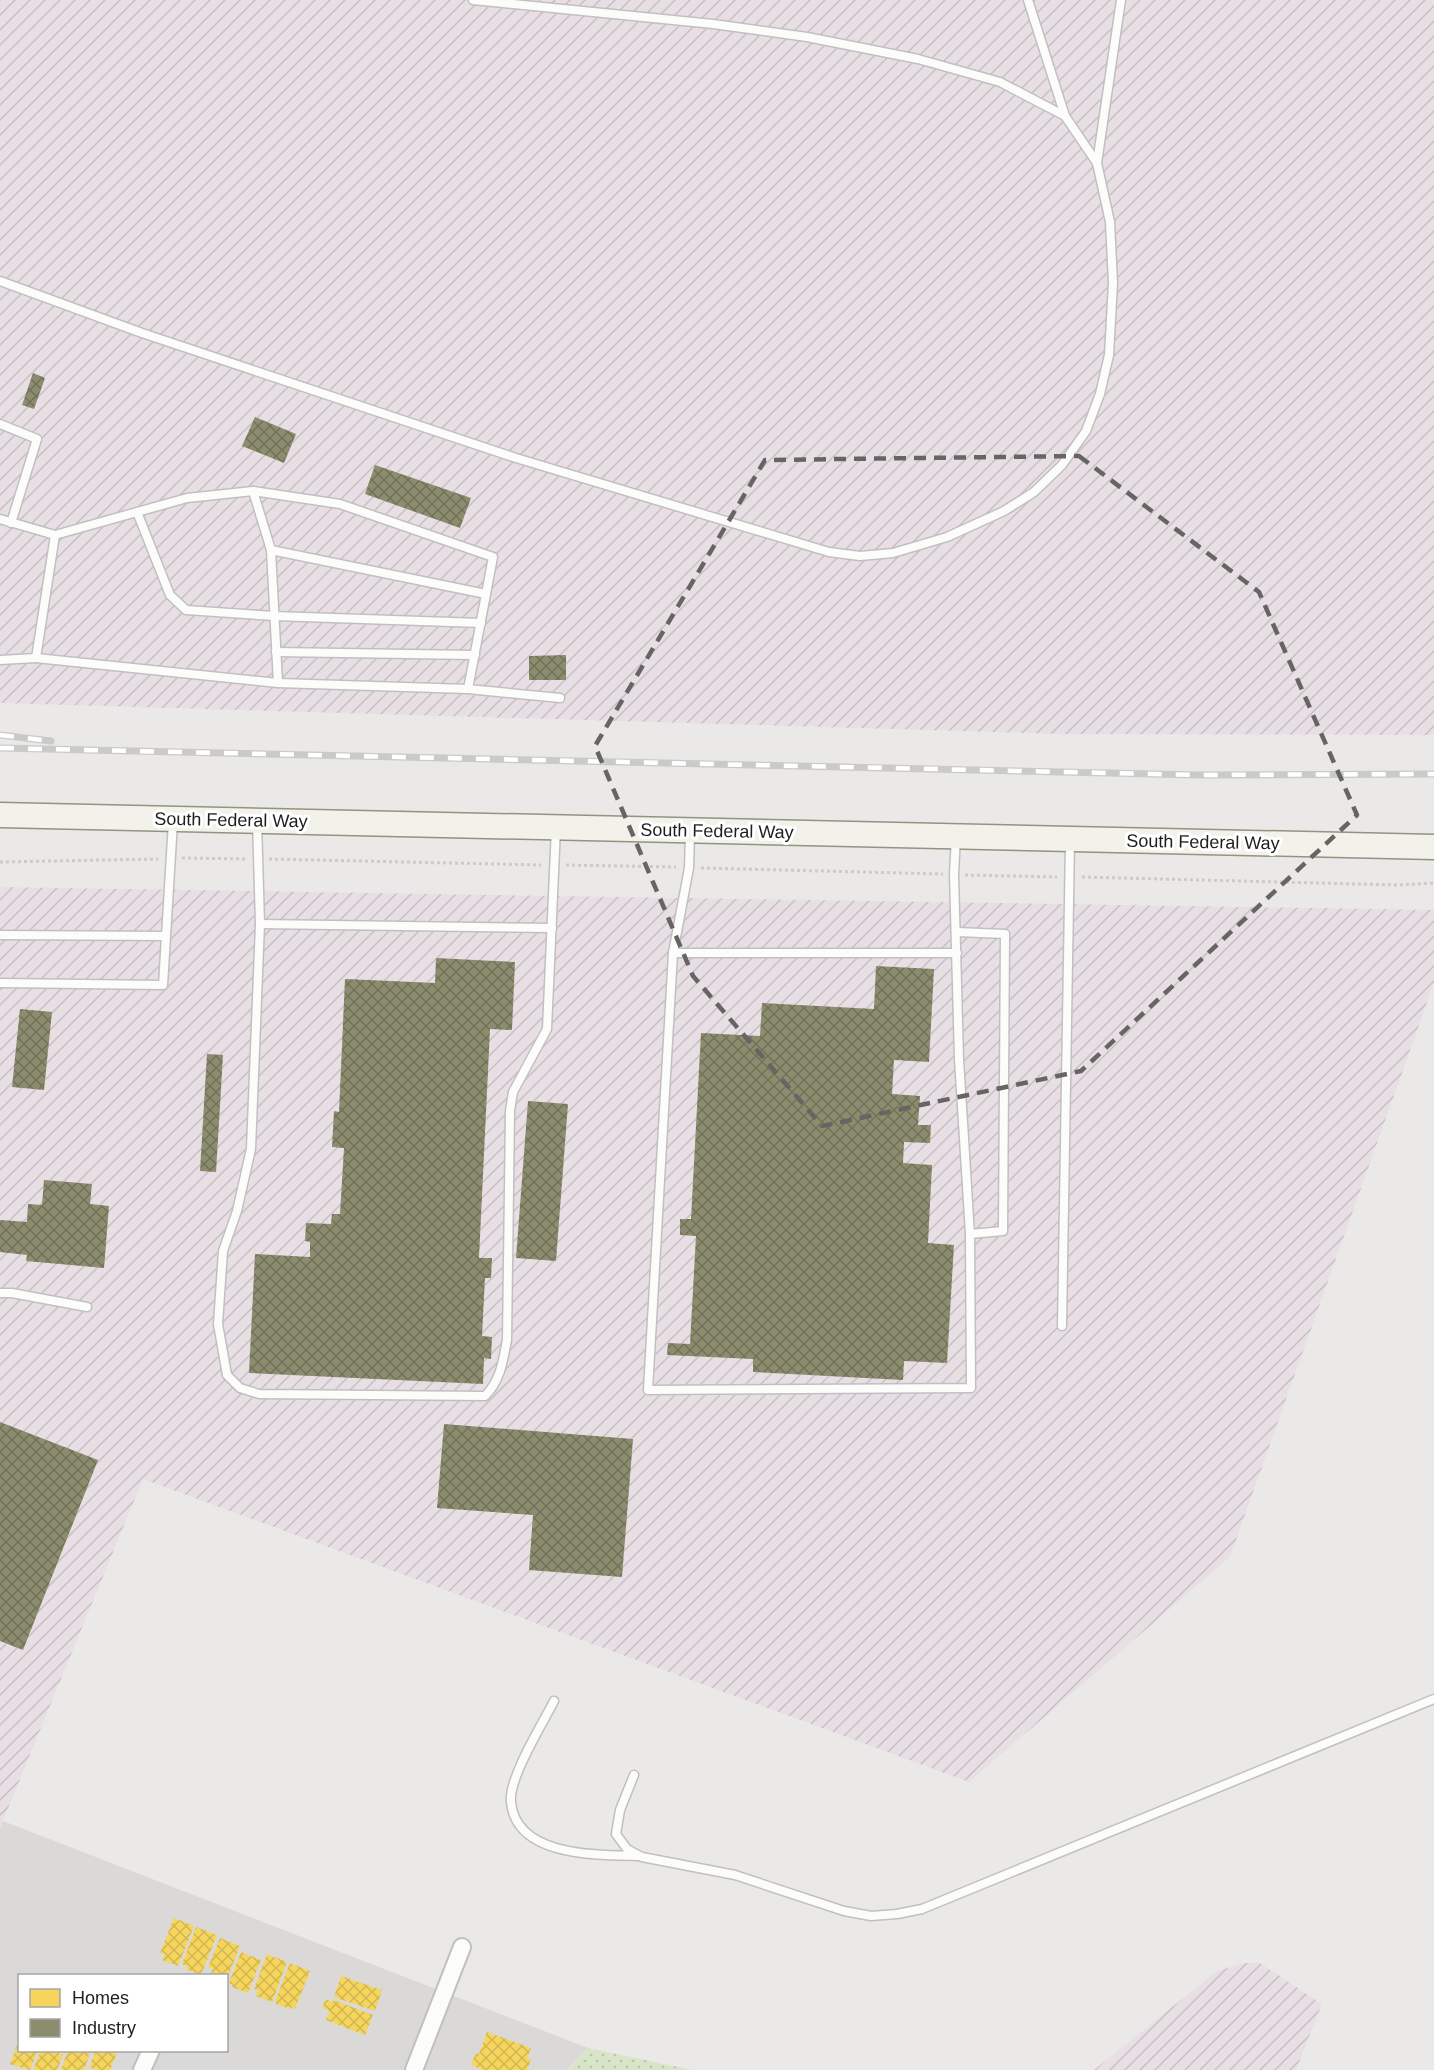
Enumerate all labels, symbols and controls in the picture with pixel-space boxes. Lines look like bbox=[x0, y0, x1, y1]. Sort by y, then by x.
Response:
street label: South Federal Way bbox=[154, 809, 308, 831]
street label: South Federal Way bbox=[640, 820, 794, 842]
street label: South Federal Way bbox=[1126, 831, 1280, 853]
legend bbox=[18, 1974, 228, 2052]
text: Homes bbox=[72, 1988, 129, 2008]
text: Industry bbox=[72, 2018, 136, 2038]

